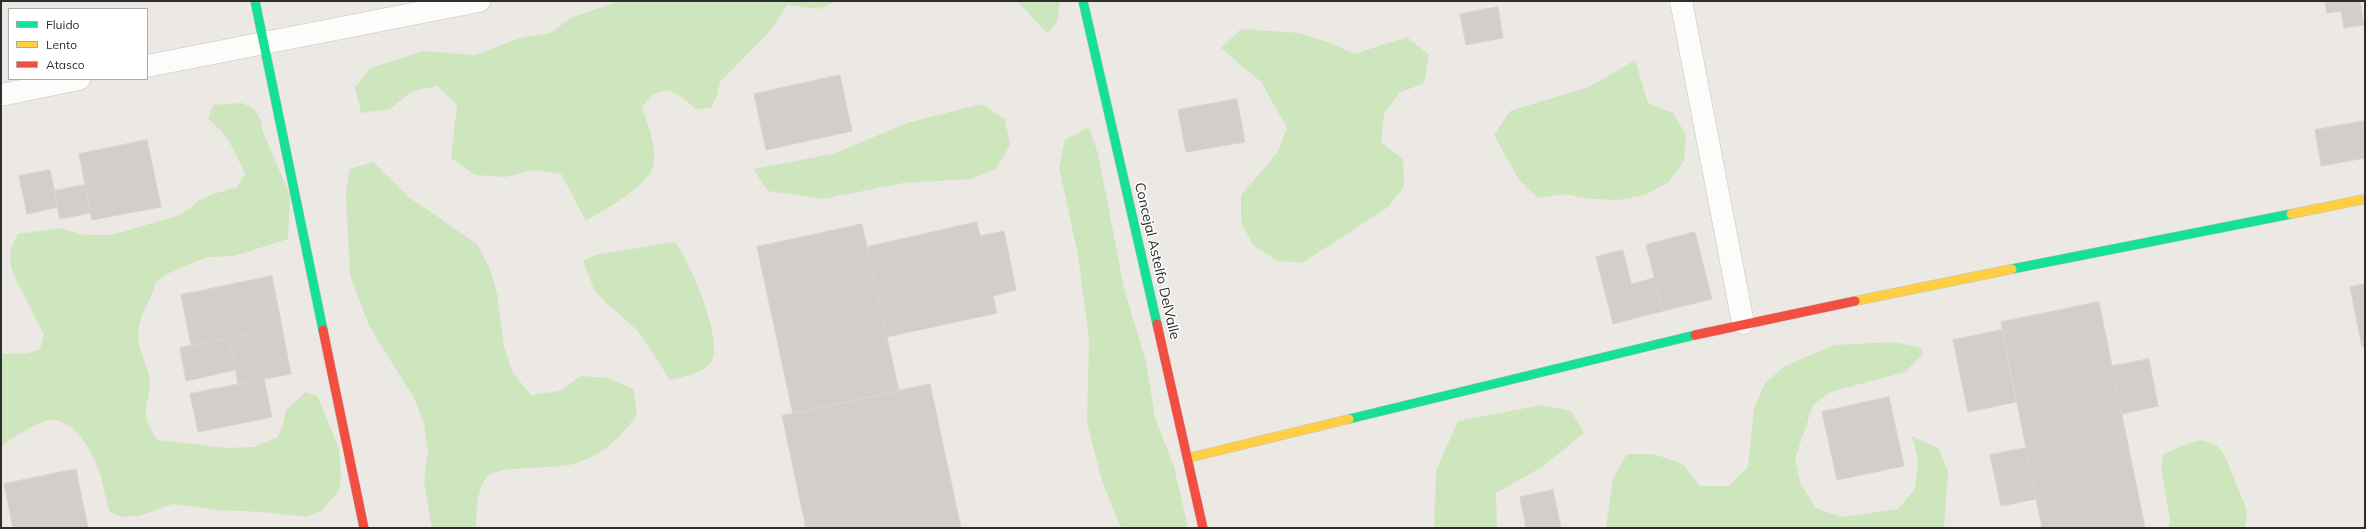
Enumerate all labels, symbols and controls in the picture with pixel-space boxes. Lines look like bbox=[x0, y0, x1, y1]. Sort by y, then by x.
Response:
legend bbox=[8, 8, 148, 80]
text: Fluido bbox=[46, 17, 79, 32]
text: Lento bbox=[46, 37, 77, 52]
text: Atasco bbox=[46, 57, 85, 72]
street label: Concejal Astelfo DelValle bbox=[1131, 181, 1183, 341]

